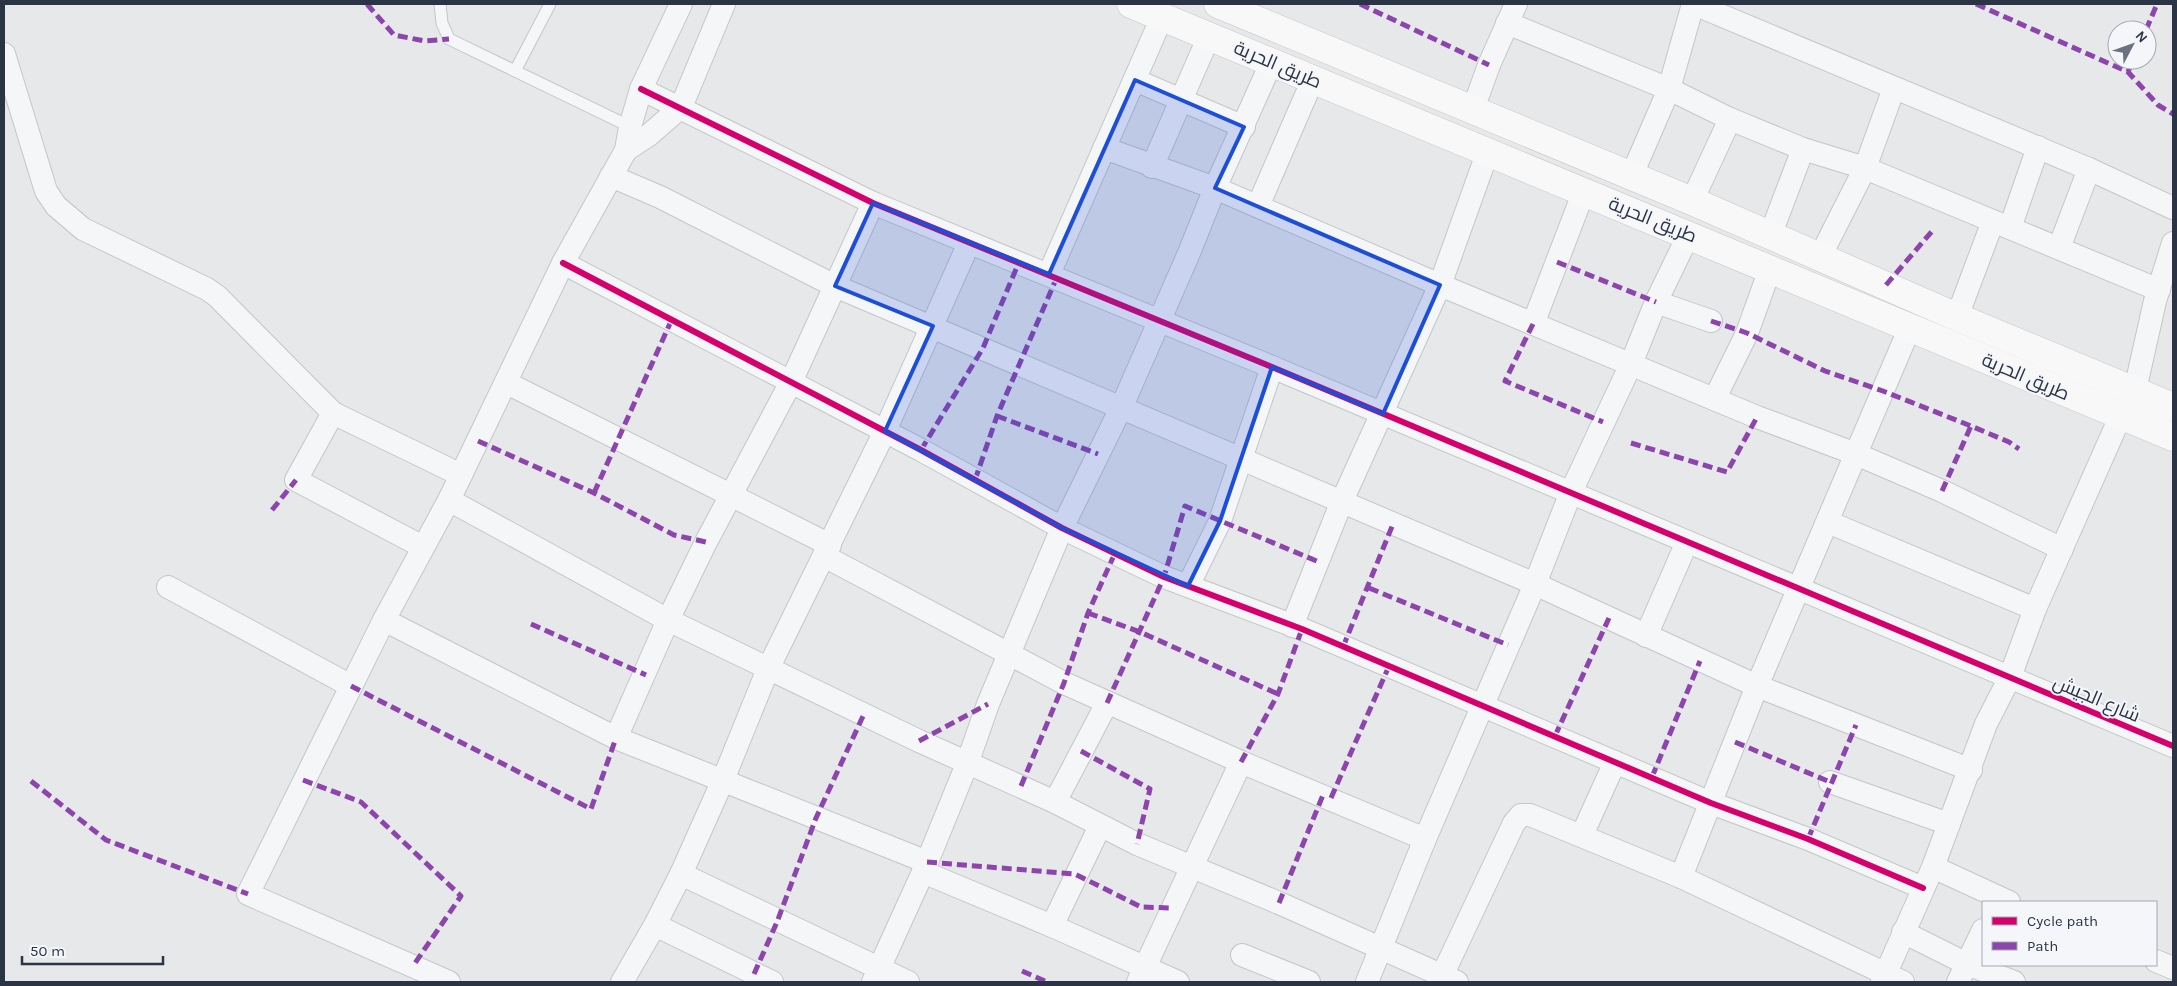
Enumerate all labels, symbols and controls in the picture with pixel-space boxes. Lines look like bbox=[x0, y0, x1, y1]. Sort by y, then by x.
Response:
north arrow bbox=[2107, 20, 2157, 70]
text: N bbox=[2132, 27, 2151, 46]
street label: طريق الحرية bbox=[1230, 37, 1325, 94]
street label: طريق الحرية bbox=[1605, 192, 1700, 248]
street label: طريق الحرية bbox=[1978, 349, 2073, 406]
street label: شارع الجيش bbox=[2049, 671, 2143, 729]
legend bbox=[1982, 901, 2157, 966]
text: Cycle path bbox=[2027, 912, 2098, 930]
scale bar bbox=[22, 934, 164, 966]
text: Path bbox=[2027, 937, 2058, 955]
text: 50 m bbox=[30, 942, 65, 960]

